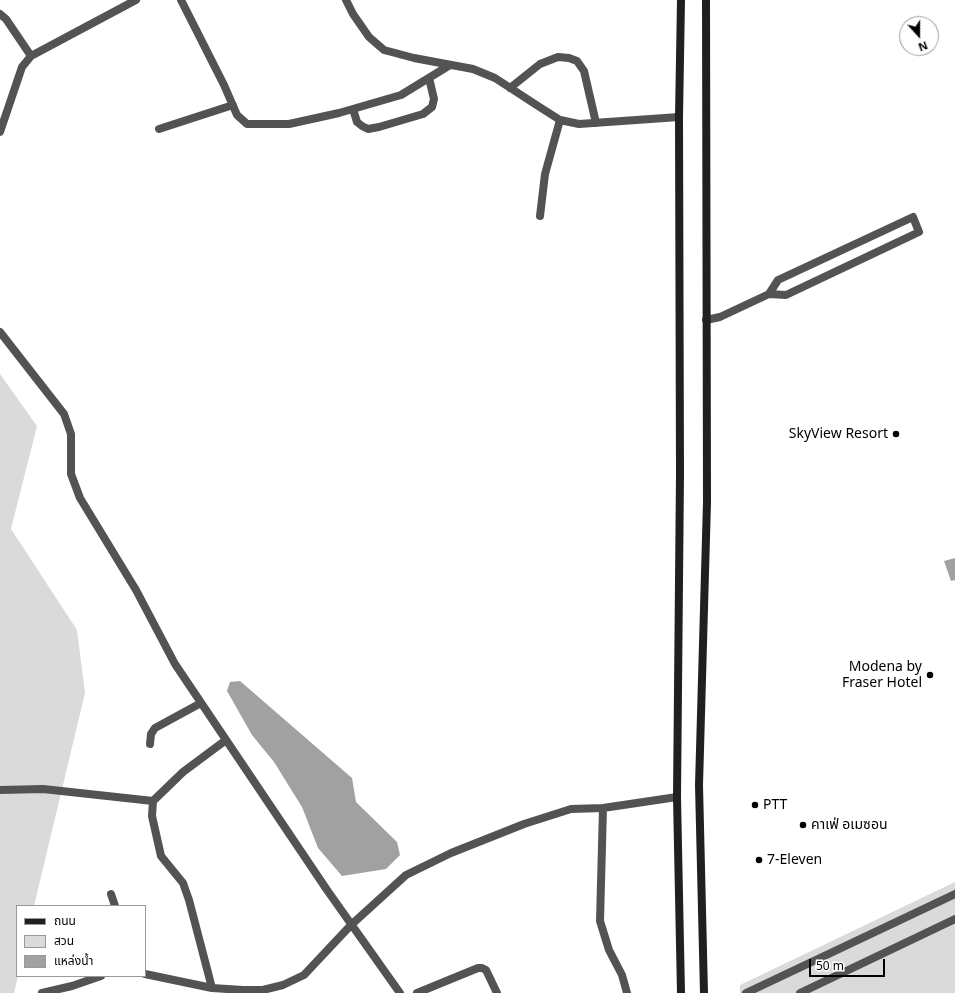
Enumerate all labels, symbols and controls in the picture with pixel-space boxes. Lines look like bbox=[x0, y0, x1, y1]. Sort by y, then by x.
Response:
north arrow bbox=[899, 16, 939, 56]
text: N bbox=[916, 38, 930, 55]
place label: SkyView Resort bbox=[789, 426, 888, 442]
marker: SkyView Resort bbox=[891, 429, 901, 439]
place label: Modena by Fraser Hotel bbox=[842, 659, 922, 692]
marker: Modena by Fraser Hotel bbox=[925, 670, 935, 680]
place label: PTT bbox=[763, 797, 787, 813]
marker: PTT bbox=[750, 800, 760, 810]
place label: คาเฟ่ อเมซอน bbox=[811, 817, 887, 833]
marker: คาเฟ่ อเมซอน bbox=[798, 820, 808, 830]
place label: 7-Eleven bbox=[767, 852, 822, 868]
marker: 7-Eleven bbox=[754, 855, 764, 865]
legend bbox=[16, 905, 146, 977]
text: ถนน bbox=[54, 912, 76, 929]
text: สวน bbox=[54, 932, 74, 949]
scale bar bbox=[811, 951, 887, 977]
text: แหล่งน้ำ bbox=[54, 952, 93, 969]
text: 50 m bbox=[816, 957, 844, 974]

